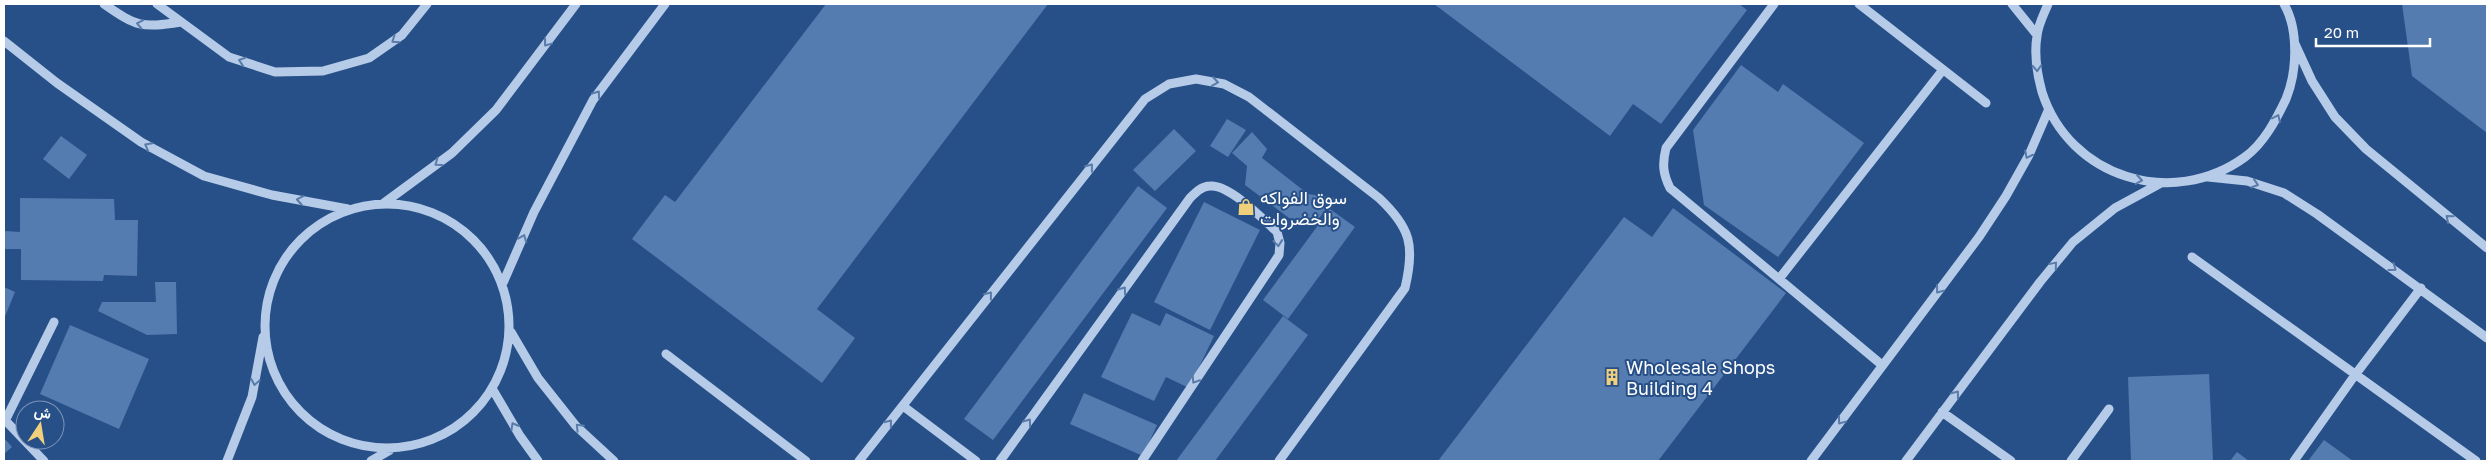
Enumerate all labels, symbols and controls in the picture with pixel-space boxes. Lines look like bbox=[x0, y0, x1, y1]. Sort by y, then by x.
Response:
scale bar bbox=[2316, 15, 2430, 47]
one-way arrow bbox=[135, 19, 144, 30]
text: 20 m bbox=[2324, 23, 2359, 41]
one-way arrow bbox=[391, 34, 401, 43]
one-way arrow bbox=[544, 37, 553, 47]
one-way arrow bbox=[238, 56, 246, 66]
one-way arrow bbox=[2032, 64, 2043, 72]
one-way arrow bbox=[1210, 77, 1219, 87]
one-way arrow bbox=[591, 90, 600, 100]
one-way arrow bbox=[2271, 114, 2281, 123]
one-way arrow bbox=[144, 142, 153, 152]
one-way arrow bbox=[2024, 150, 2034, 159]
one-way arrow bbox=[435, 157, 444, 166]
one-way arrow bbox=[1084, 164, 1092, 173]
one-way arrow bbox=[2135, 174, 2143, 184]
one-way arrow bbox=[2251, 178, 2259, 188]
place label: سوق الفواكه والخضروات bbox=[1260, 186, 1347, 230]
one-way arrow bbox=[296, 196, 304, 206]
shop icon: سوق الفواكه والخضروات bbox=[1236, 197, 1256, 217]
one-way arrow bbox=[2446, 215, 2455, 223]
one-way arrow bbox=[517, 235, 527, 243]
one-way arrow bbox=[1273, 240, 1284, 248]
one-way arrow bbox=[2049, 262, 2057, 271]
one-way arrow bbox=[2387, 262, 2397, 271]
one-way arrow bbox=[1936, 284, 1944, 293]
one-way arrow bbox=[1118, 287, 1126, 296]
one-way arrow bbox=[984, 292, 992, 301]
place label: Wholesale Shops Building 4 bbox=[1626, 356, 1775, 399]
building icon: Wholesale Shops Building 4 bbox=[1602, 367, 1622, 387]
one-way arrow bbox=[1192, 374, 1201, 384]
one-way arrow bbox=[250, 378, 260, 387]
one-way arrow bbox=[1950, 390, 1959, 400]
north arrow bbox=[15, 400, 65, 450]
text: ش bbox=[33, 402, 53, 423]
one-way arrow bbox=[1839, 415, 1847, 424]
one-way arrow bbox=[1023, 419, 1031, 428]
one-way arrow bbox=[884, 420, 892, 429]
one-way arrow bbox=[511, 423, 521, 432]
one-way arrow bbox=[576, 424, 585, 433]

